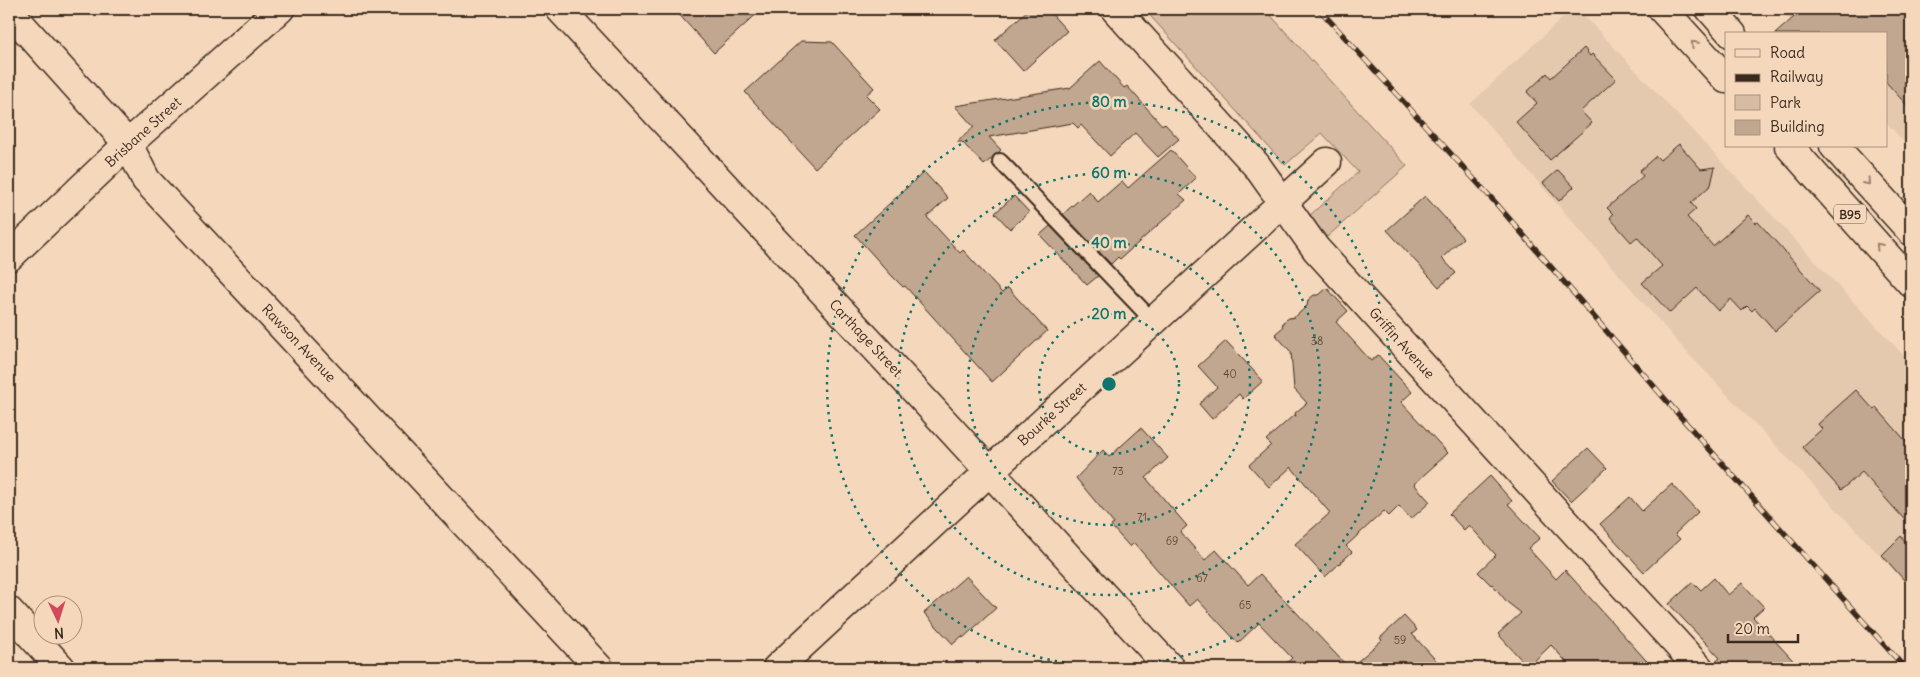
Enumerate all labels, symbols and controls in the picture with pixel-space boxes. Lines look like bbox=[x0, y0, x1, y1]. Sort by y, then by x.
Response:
legend bbox=[1725, 32, 1888, 148]
one-way arrow bbox=[1691, 40, 1700, 49]
text: Road bbox=[1770, 43, 1805, 62]
text: Railway bbox=[1770, 67, 1824, 86]
text: 80 m bbox=[1091, 92, 1127, 111]
street label: Brisbane Street bbox=[101, 93, 185, 171]
text: Park bbox=[1770, 93, 1801, 112]
text: Building bbox=[1770, 117, 1825, 136]
text: 60 m bbox=[1091, 163, 1127, 182]
one-way arrow bbox=[1861, 177, 1870, 186]
road number: B95 bbox=[1834, 204, 1866, 223]
text: 40 m bbox=[1091, 233, 1127, 252]
one-way arrow bbox=[1876, 243, 1885, 252]
street label: Carthage Street bbox=[825, 295, 907, 381]
street label: Rawson Avenue bbox=[258, 300, 340, 386]
text: 20 m bbox=[1092, 304, 1126, 323]
street label: Griffin Avenue bbox=[1365, 304, 1439, 382]
house number: 38 bbox=[1311, 334, 1323, 348]
house number: 40 bbox=[1223, 367, 1237, 381]
centre of rings bbox=[1100, 375, 1118, 393]
street label: Bourke Street bbox=[1014, 378, 1090, 450]
house number: 73 bbox=[1112, 464, 1124, 478]
house number: 71 bbox=[1137, 510, 1147, 524]
house number: 69 bbox=[1166, 534, 1178, 548]
house number: 67 bbox=[1196, 571, 1208, 585]
north arrow bbox=[32, 594, 82, 644]
house number: 65 bbox=[1239, 598, 1251, 612]
scale bar bbox=[1728, 612, 1798, 644]
text: 20 m bbox=[1735, 619, 1770, 638]
text: N bbox=[53, 624, 64, 642]
house number: 59 bbox=[1394, 633, 1406, 647]

